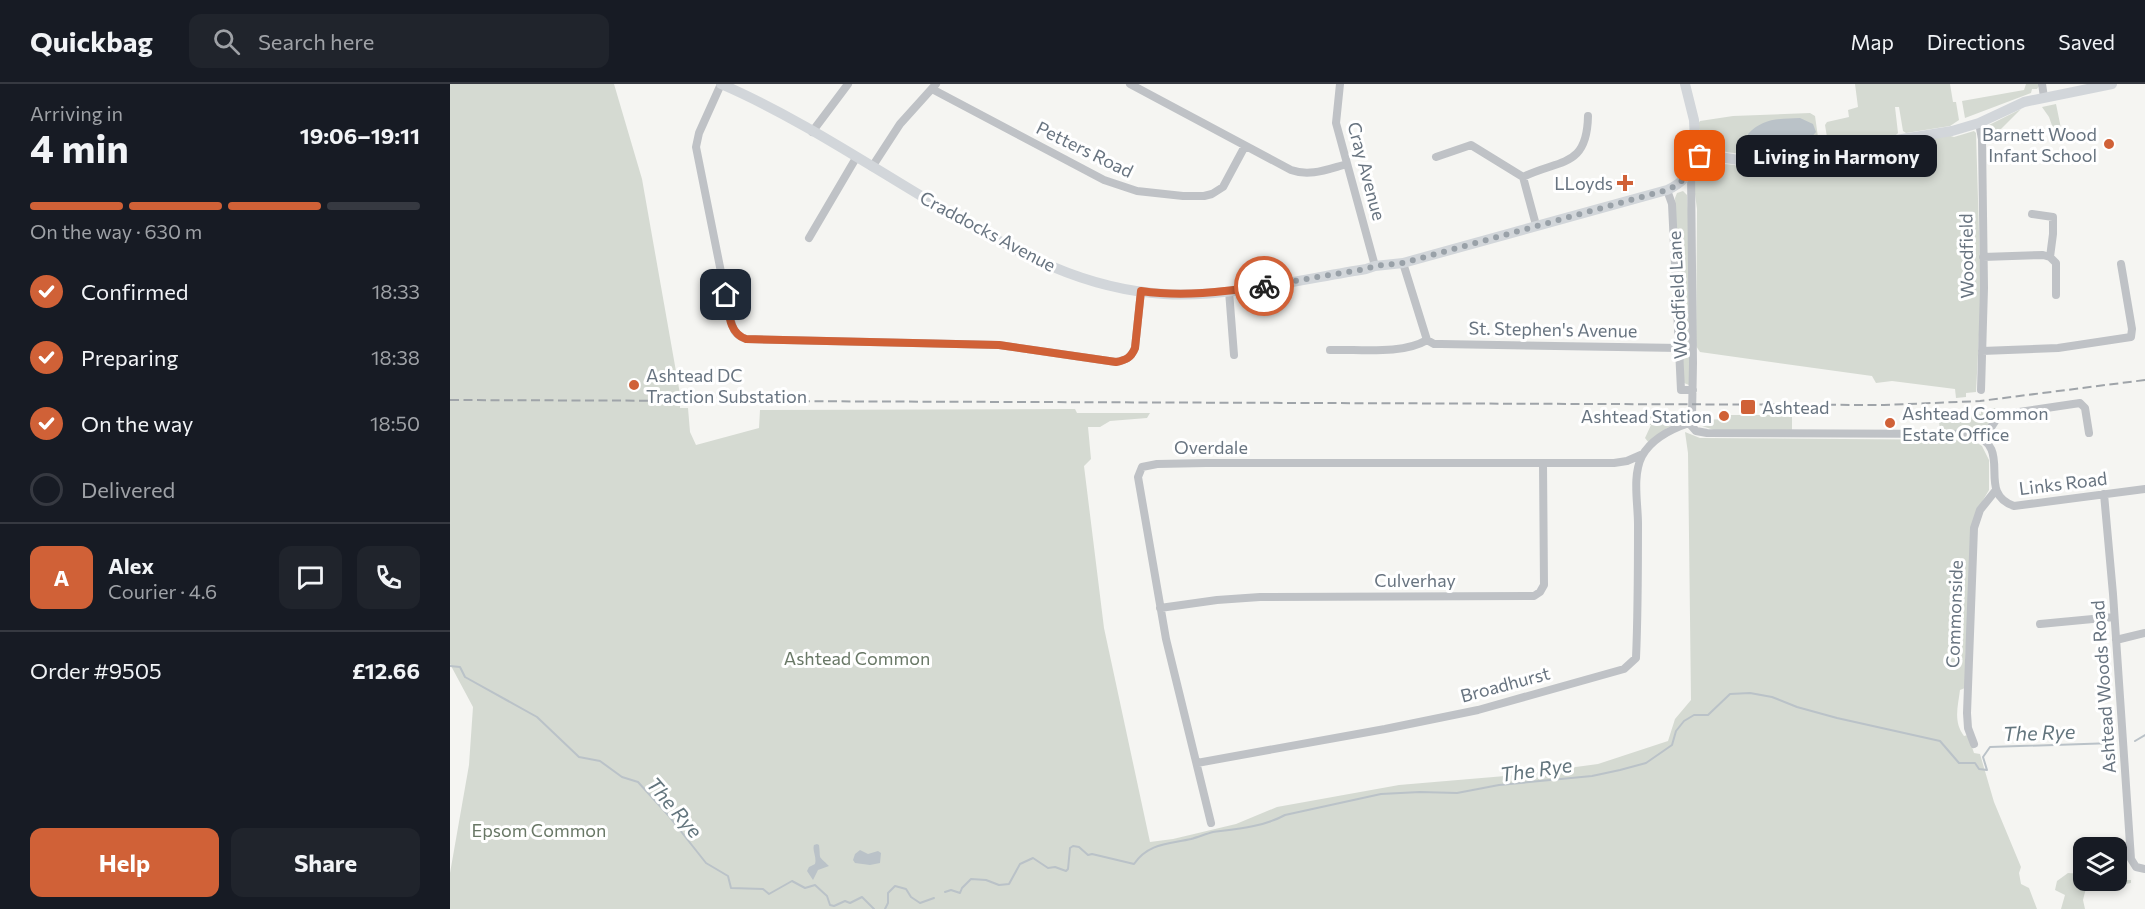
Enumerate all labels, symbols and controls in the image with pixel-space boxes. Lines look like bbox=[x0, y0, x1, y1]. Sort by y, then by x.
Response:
search box bbox=[189, 14, 609, 68]
text: Quickbag bbox=[30, 24, 153, 58]
icon: search bbox=[210, 25, 243, 58]
text: Search here bbox=[258, 28, 374, 55]
text: Map bbox=[1851, 29, 1894, 54]
text: Directions bbox=[1927, 29, 2025, 54]
text: Saved bbox=[2058, 29, 2115, 54]
text: Arriving in bbox=[30, 101, 123, 125]
street label: Petters Road bbox=[1033, 116, 1137, 182]
street label: Cray Avenue bbox=[1343, 119, 1391, 223]
text: 19:06–19:11 bbox=[300, 122, 420, 149]
text: 4 min bbox=[30, 123, 129, 171]
place label: Barnett Wood Infant School bbox=[1982, 123, 2097, 166]
pin bbox=[1674, 130, 1725, 181]
callout: Living in Harmony bbox=[1736, 135, 1937, 177]
marker: Barnett Wood Infant School bbox=[2102, 137, 2116, 151]
icon: bag bbox=[1683, 139, 1716, 172]
text: Living in Harmony bbox=[1753, 144, 1920, 168]
place label: LLoyds bbox=[1554, 172, 1613, 194]
marker: LLoyds bbox=[1618, 176, 1632, 190]
street label: Craddocks Avenue bbox=[916, 186, 1060, 276]
street label: Woodfield bbox=[1954, 213, 1978, 299]
text: On the way · 630 m bbox=[30, 219, 202, 243]
street label: Woodfield Lane bbox=[1663, 230, 1691, 360]
courier bbox=[1234, 256, 1294, 316]
pin bbox=[700, 269, 751, 320]
icon: bike bbox=[1248, 270, 1281, 303]
icon: check bbox=[30, 275, 63, 308]
text: Confirmed bbox=[81, 278, 188, 305]
icon: home bbox=[709, 278, 742, 311]
text: 18:33 bbox=[372, 279, 420, 303]
street label: St. Stephen's Avenue bbox=[1469, 317, 1637, 341]
icon: check bbox=[30, 341, 63, 374]
text: Preparing bbox=[81, 344, 178, 371]
text: 18:38 bbox=[371, 345, 420, 369]
place label: Ashtead DC Traction Substation bbox=[646, 364, 807, 407]
marker: Ashtead DC Traction Substation bbox=[627, 378, 641, 392]
place label: Ashtead bbox=[1762, 396, 1829, 418]
marker: Ashtead bbox=[1739, 398, 1757, 416]
place label: Ashtead Common Estate Office bbox=[1902, 402, 2049, 445]
place label: Ashtead Station bbox=[1581, 405, 1712, 427]
icon: check bbox=[30, 407, 63, 440]
marker: Ashtead Station bbox=[1717, 409, 1731, 423]
text: On the way bbox=[81, 410, 193, 437]
text: 18:50 bbox=[370, 411, 420, 435]
marker: Ashtead Common Estate Office bbox=[1883, 416, 1897, 430]
street label: Overdale bbox=[1174, 436, 1248, 458]
street label: Links Road bbox=[2018, 467, 2108, 499]
text: Delivered bbox=[81, 476, 175, 503]
button: chat bbox=[279, 546, 342, 609]
button: phone bbox=[357, 546, 420, 609]
text: Alex bbox=[108, 552, 154, 579]
street label: Commonside bbox=[1941, 560, 1967, 668]
text: A bbox=[54, 564, 69, 591]
street label: Culverhay bbox=[1374, 569, 1456, 591]
text: Courier · 4.6 bbox=[108, 579, 217, 603]
street label: Ashtead Woods Road bbox=[2086, 600, 2120, 774]
park label: Ashtead Common bbox=[784, 647, 930, 669]
text: Order #9505 bbox=[30, 657, 162, 684]
text: £12.66 bbox=[352, 657, 420, 684]
street label: Broadhurst bbox=[1458, 661, 1552, 707]
water label: The Rye bbox=[2002, 719, 2076, 745]
water label: The Rye bbox=[1498, 752, 1574, 786]
water label: The Rye bbox=[642, 772, 708, 843]
park label: Epsom Common bbox=[472, 819, 606, 841]
button: Help bbox=[30, 828, 219, 897]
button: Share bbox=[231, 828, 420, 897]
map controls bbox=[2073, 837, 2127, 891]
button: layers bbox=[2073, 837, 2127, 891]

